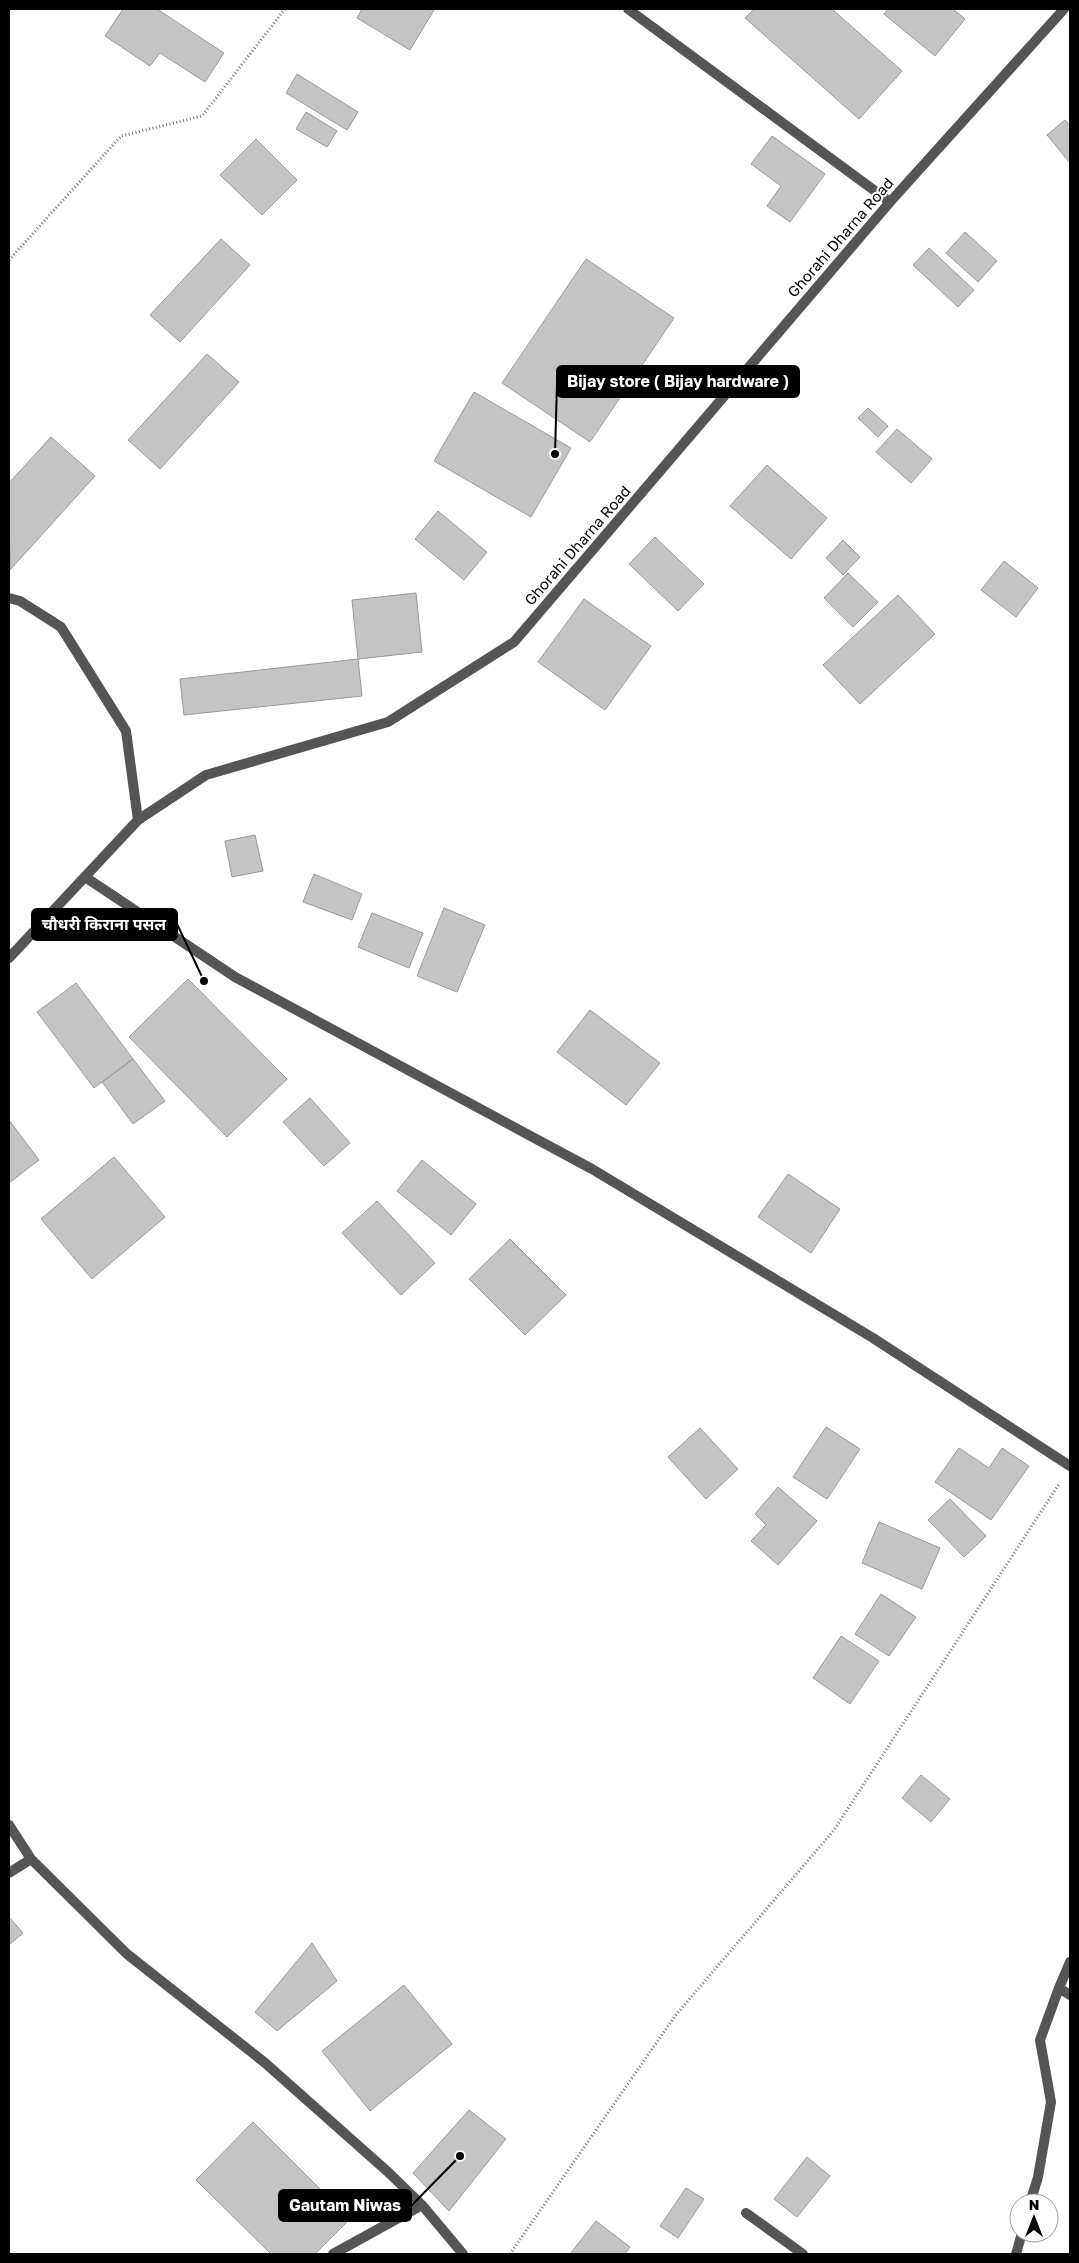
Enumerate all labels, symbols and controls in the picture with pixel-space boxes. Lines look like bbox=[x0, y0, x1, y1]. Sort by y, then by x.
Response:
street label: Ghorahi Dharna Road bbox=[783, 174, 897, 300]
callout: Bijay store ( Bijay hardware ) bbox=[557, 366, 799, 397]
text: Bijay store ( Bijay hardware ) bbox=[567, 371, 789, 391]
street label: Ghorahi Dharna Road bbox=[520, 482, 634, 608]
callout: चौधरी किराना पसल bbox=[32, 909, 177, 940]
text: चौधरी किराना पसल bbox=[42, 914, 167, 934]
callout: Gautam Niwas bbox=[279, 2190, 411, 2221]
north arrow bbox=[1009, 2193, 1059, 2243]
text: Gautam Niwas bbox=[289, 2195, 401, 2215]
text: N bbox=[1029, 2196, 1039, 2213]

